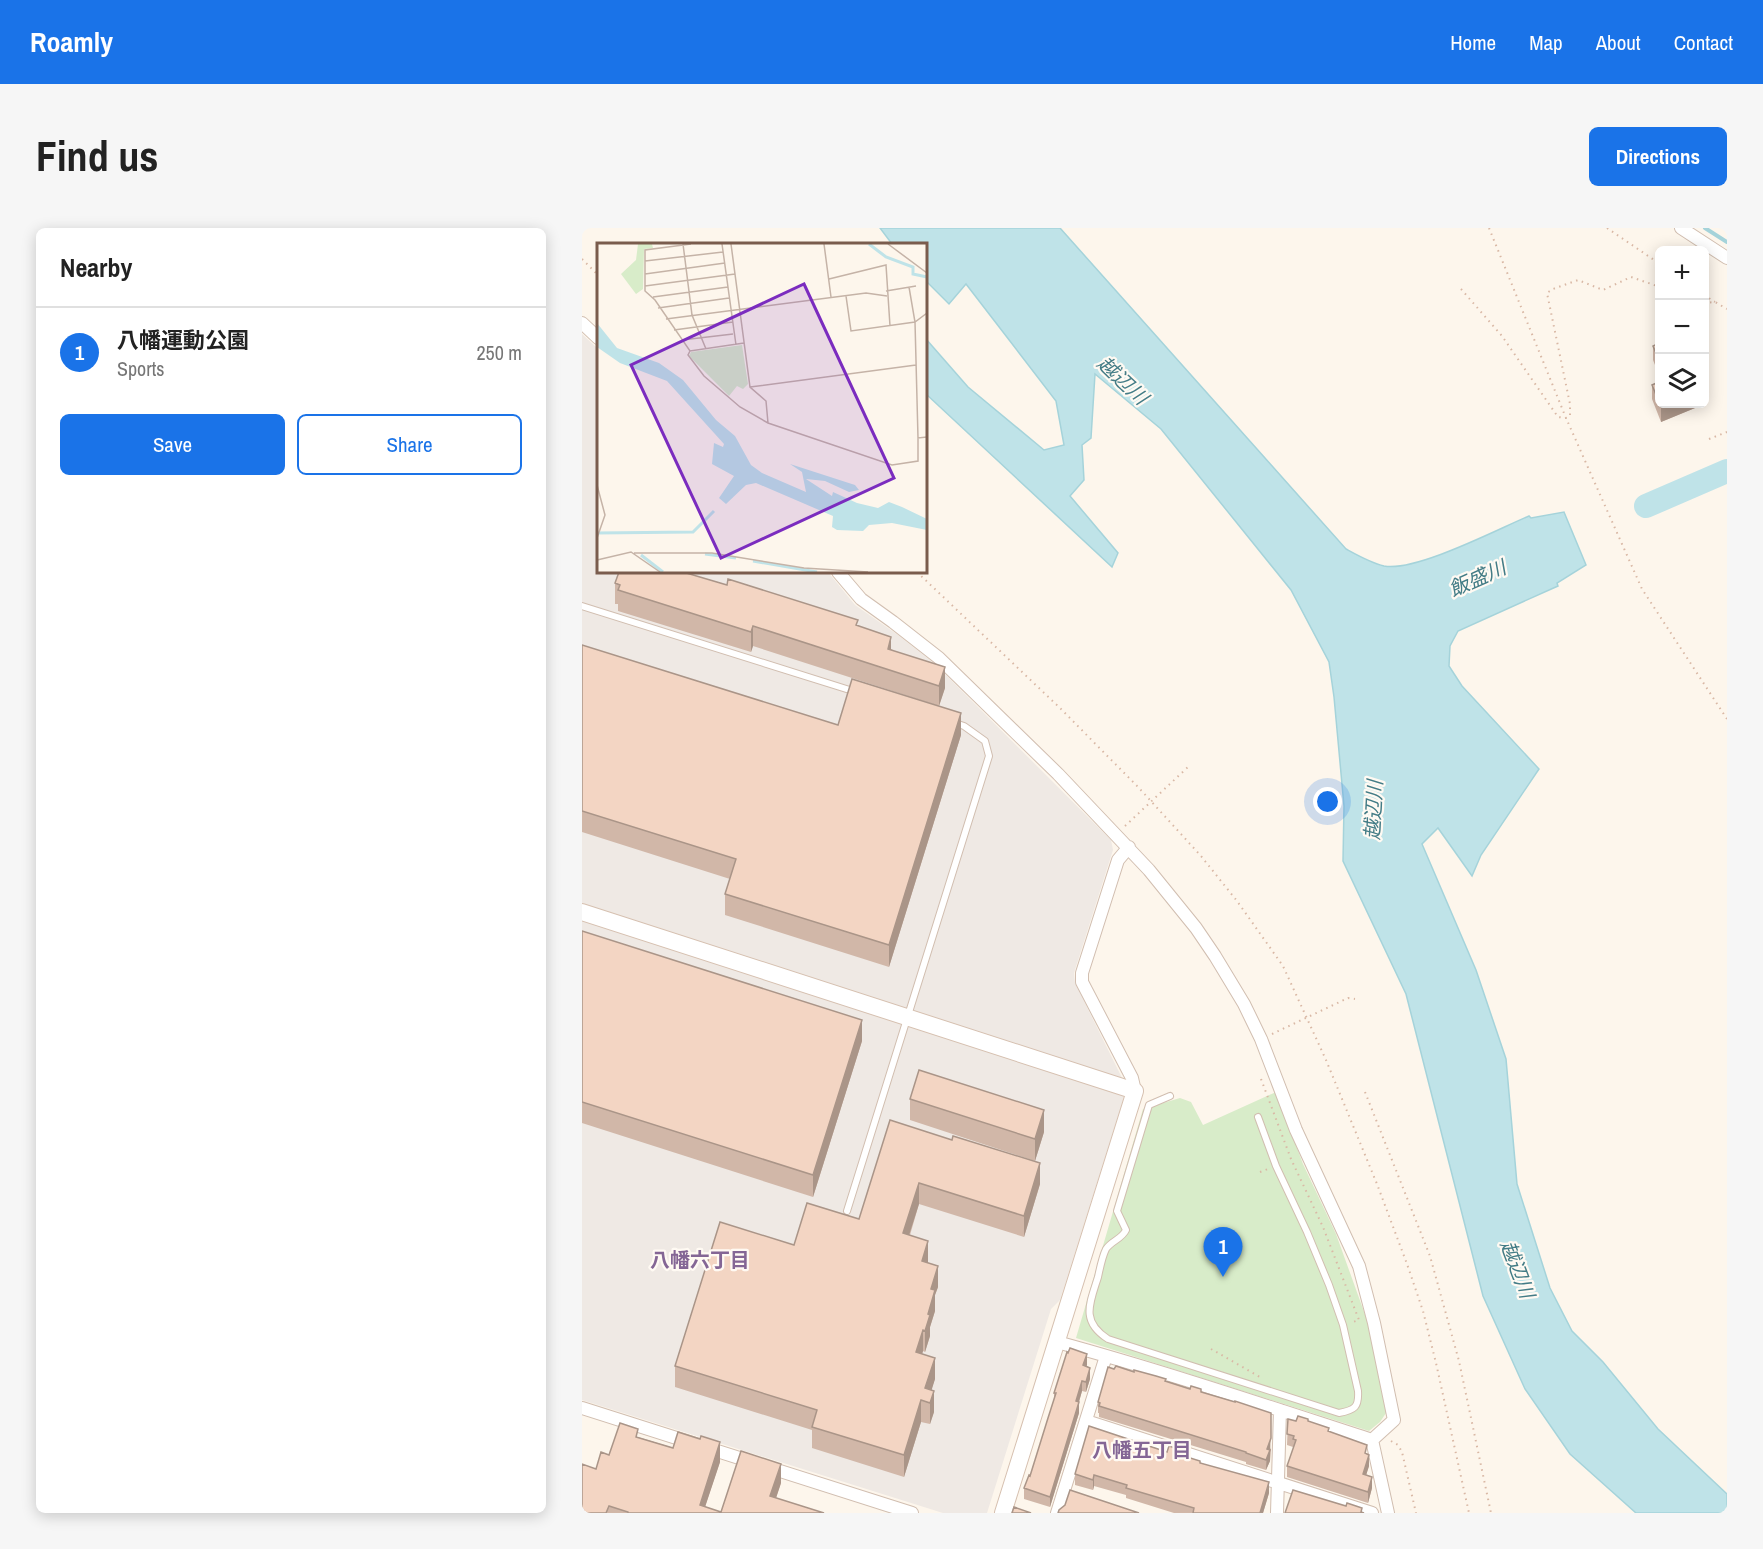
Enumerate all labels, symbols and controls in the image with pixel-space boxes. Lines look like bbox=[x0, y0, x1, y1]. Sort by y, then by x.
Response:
text: Roamly bbox=[30, 23, 113, 61]
text: Home bbox=[1450, 28, 1496, 57]
text: Map bbox=[1529, 28, 1563, 57]
text: About bbox=[1596, 28, 1641, 57]
text: Contact bbox=[1674, 28, 1733, 57]
button: Directions bbox=[1589, 127, 1727, 186]
text: Find us bbox=[36, 128, 158, 184]
inset map bbox=[597, 243, 927, 573]
map controls bbox=[1655, 246, 1709, 408]
button: + bbox=[1655, 246, 1709, 300]
text: Nearby bbox=[60, 250, 132, 285]
button: − bbox=[1655, 300, 1709, 354]
text: 八幡運動公園 bbox=[117, 325, 249, 355]
text: 1 bbox=[75, 339, 84, 366]
text: 250 m bbox=[476, 339, 522, 366]
water label: 越辺川 bbox=[1092, 350, 1156, 412]
button: layers bbox=[1655, 354, 1709, 408]
text: Sports bbox=[117, 355, 164, 382]
button: Save bbox=[60, 414, 285, 475]
button: Share bbox=[297, 414, 522, 475]
water label: 飯盛川 bbox=[1444, 553, 1512, 603]
water label: 越辺川 bbox=[1358, 777, 1388, 841]
your location bbox=[1313, 787, 1342, 816]
pin: 1 bbox=[1204, 1228, 1242, 1277]
water label: 越辺川 bbox=[1495, 1236, 1542, 1304]
district label: 八幡六丁目 bbox=[650, 1246, 750, 1273]
district label: 八幡五丁目 bbox=[1092, 1436, 1192, 1463]

